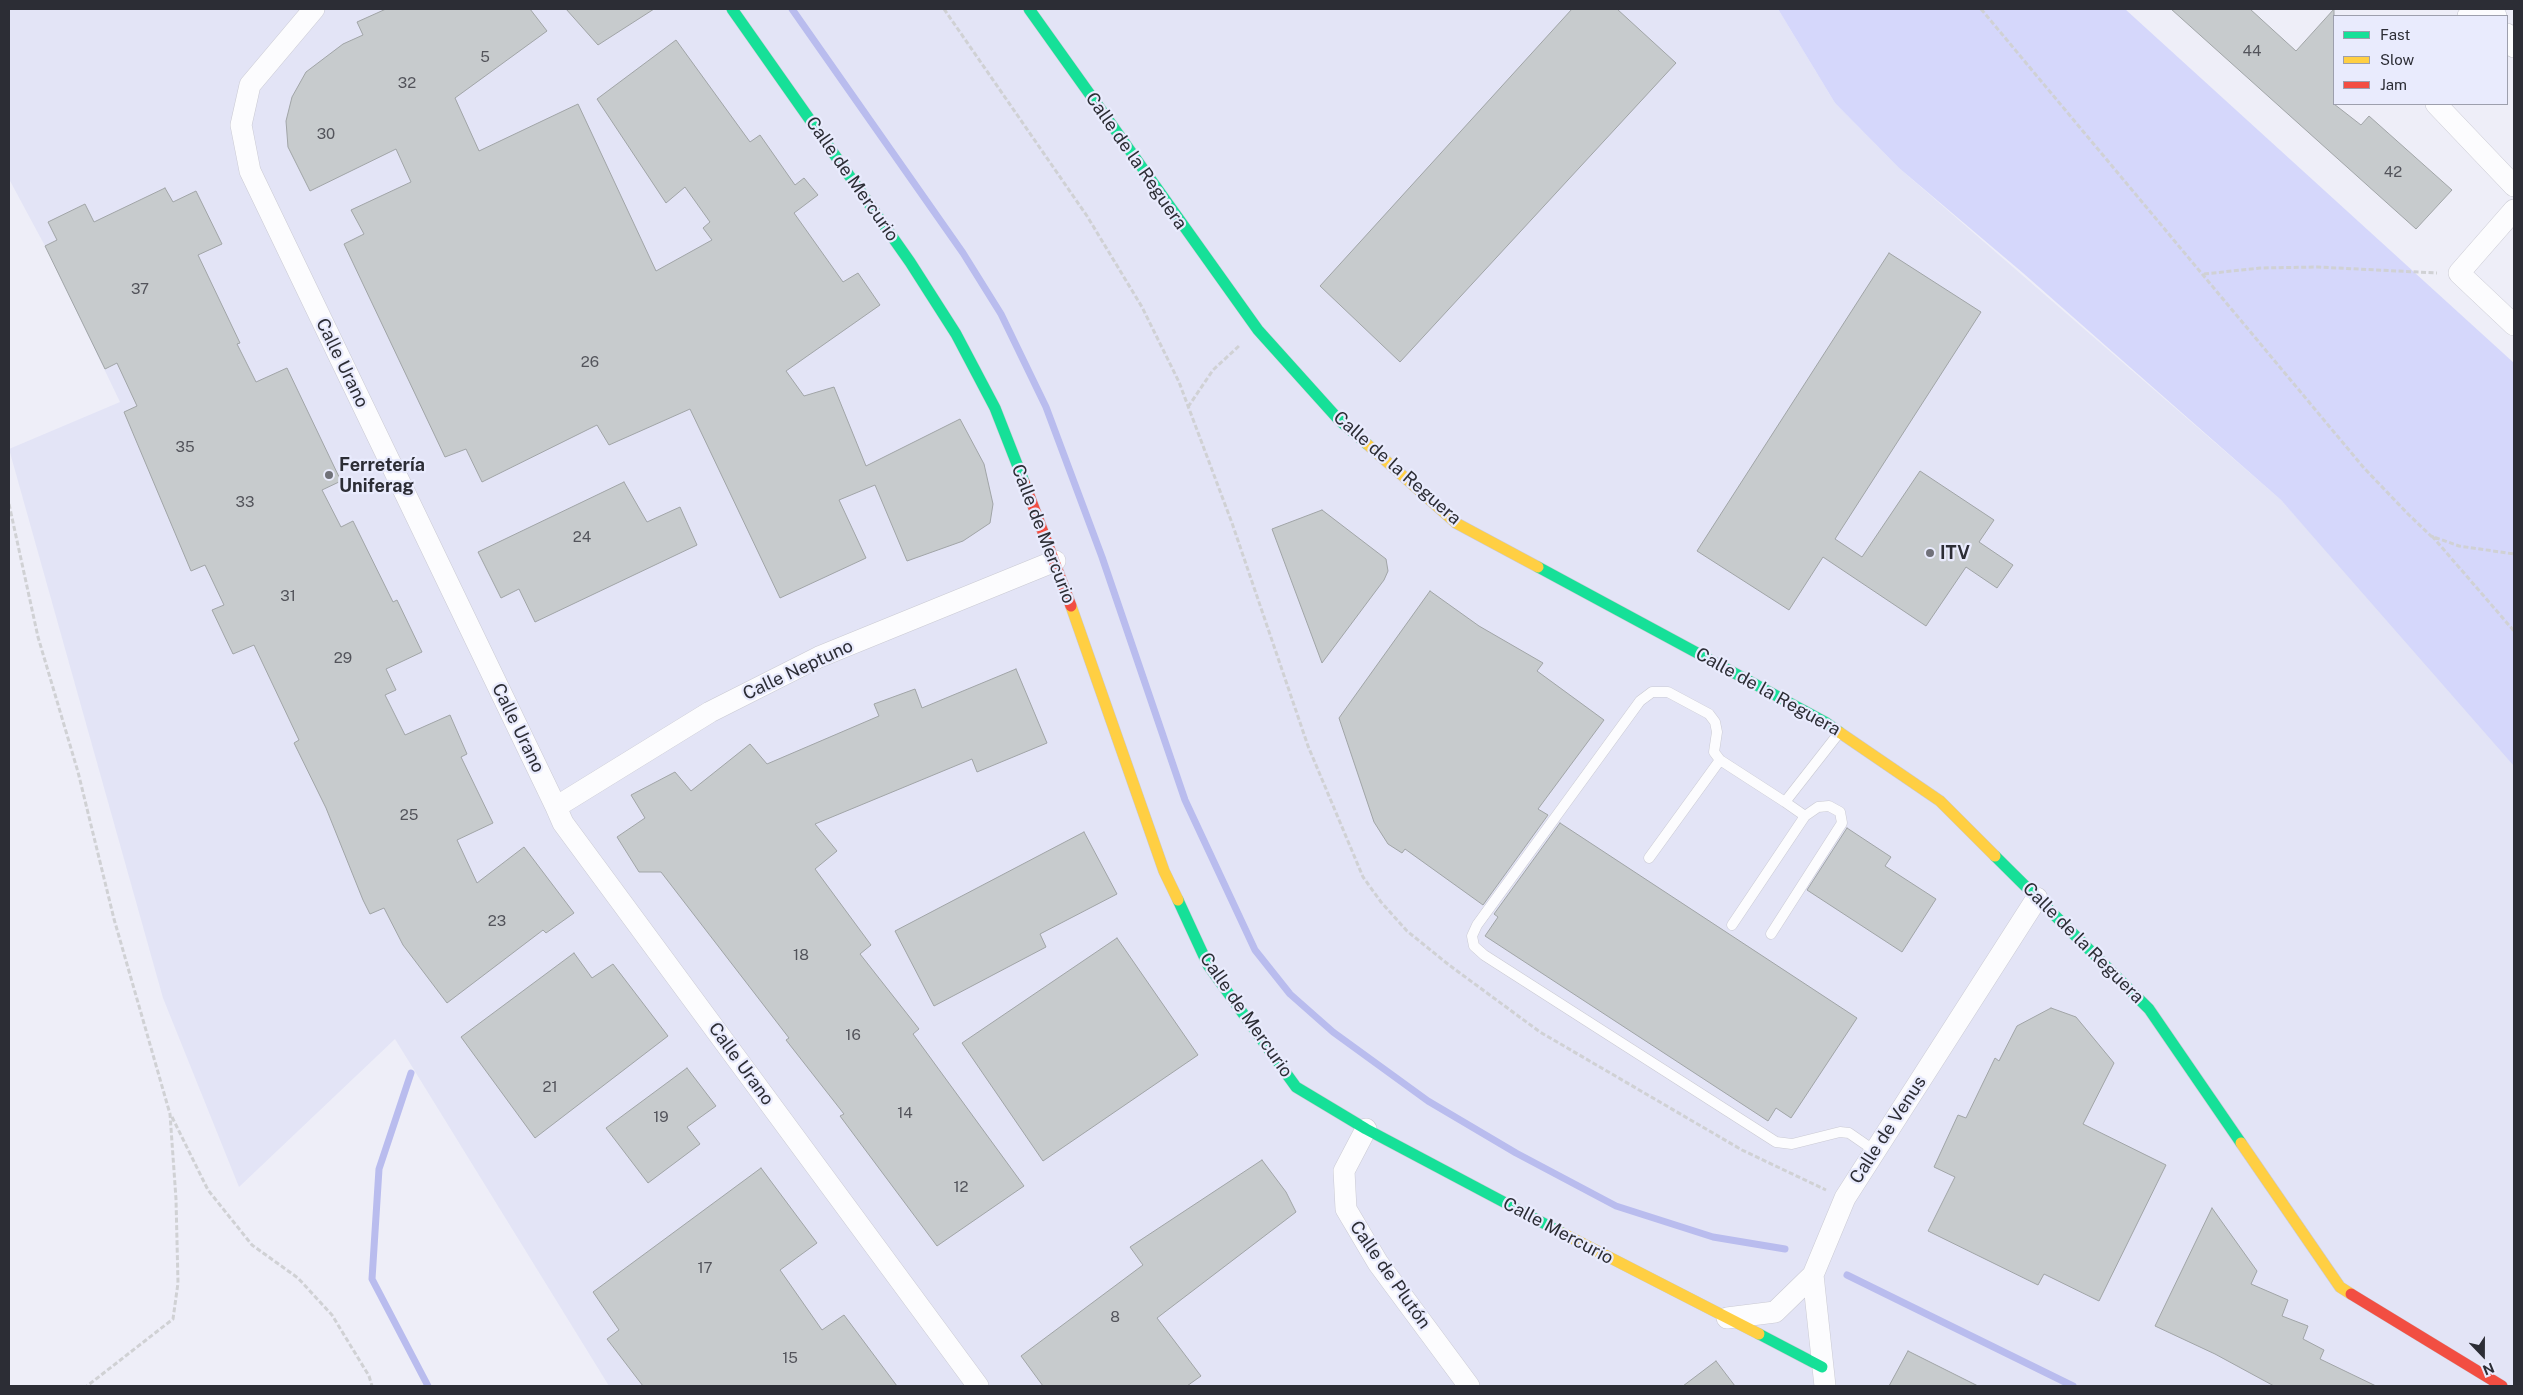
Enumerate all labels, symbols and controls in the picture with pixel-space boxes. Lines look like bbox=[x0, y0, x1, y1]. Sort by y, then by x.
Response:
legend bbox=[2333, 15, 2508, 105]
text: Fast bbox=[2380, 26, 2410, 43]
house number: 44 bbox=[2243, 42, 2261, 60]
house number: 5 bbox=[480, 48, 490, 66]
text: Slow bbox=[2380, 51, 2414, 68]
house number: 32 bbox=[398, 74, 416, 92]
text: Jam bbox=[2380, 76, 2407, 93]
street label: Calle de la Reguera bbox=[1081, 88, 1191, 234]
street label: Calle de Mercurio bbox=[801, 113, 903, 245]
house number: 30 bbox=[317, 125, 335, 143]
house number: 42 bbox=[2384, 163, 2402, 181]
house number: 37 bbox=[131, 280, 149, 298]
street label: Calle Urano bbox=[311, 315, 373, 411]
house number: 26 bbox=[581, 353, 599, 371]
street label: Calle de la Reguera bbox=[1329, 407, 1465, 529]
house number: 35 bbox=[175, 438, 195, 456]
place label: Ferretería Uniferag bbox=[339, 454, 425, 496]
street label: Calle de Mercurio bbox=[1007, 461, 1079, 607]
marker: Ferretería Uniferag bbox=[323, 469, 335, 481]
house number: 33 bbox=[236, 493, 254, 511]
house number: 24 bbox=[573, 528, 591, 546]
place label: ITV bbox=[1940, 542, 1970, 564]
marker: ITV bbox=[1924, 547, 1936, 559]
house number: 31 bbox=[280, 587, 296, 605]
street label: Calle Neptuno bbox=[740, 635, 856, 705]
street label: Calle de la Reguera bbox=[1692, 643, 1844, 741]
house number: 29 bbox=[334, 649, 352, 667]
street label: Calle Urano bbox=[487, 680, 549, 776]
house number: 25 bbox=[400, 806, 418, 824]
street label: Calle de la Reguera bbox=[2018, 878, 2148, 1008]
house number: 23 bbox=[488, 912, 506, 930]
house number: 18 bbox=[793, 946, 809, 964]
street label: Calle de Mercurio bbox=[1195, 949, 1297, 1081]
street label: Calle Urano bbox=[704, 1018, 778, 1110]
house number: 16 bbox=[845, 1026, 861, 1044]
street label: Calle de Venus bbox=[1845, 1072, 1931, 1188]
house number: 21 bbox=[542, 1078, 558, 1096]
house number: 14 bbox=[897, 1104, 913, 1122]
house number: 19 bbox=[653, 1108, 669, 1126]
house number: 12 bbox=[953, 1178, 969, 1196]
street label: Calle Mercurio bbox=[1499, 1193, 1617, 1269]
street label: Calle de Plutón bbox=[1345, 1217, 1435, 1333]
house number: 17 bbox=[697, 1259, 713, 1277]
house number: 8 bbox=[1110, 1308, 1120, 1326]
north arrow bbox=[2458, 1330, 2508, 1380]
house number: 15 bbox=[782, 1349, 798, 1367]
text: N bbox=[2481, 1359, 2497, 1378]

